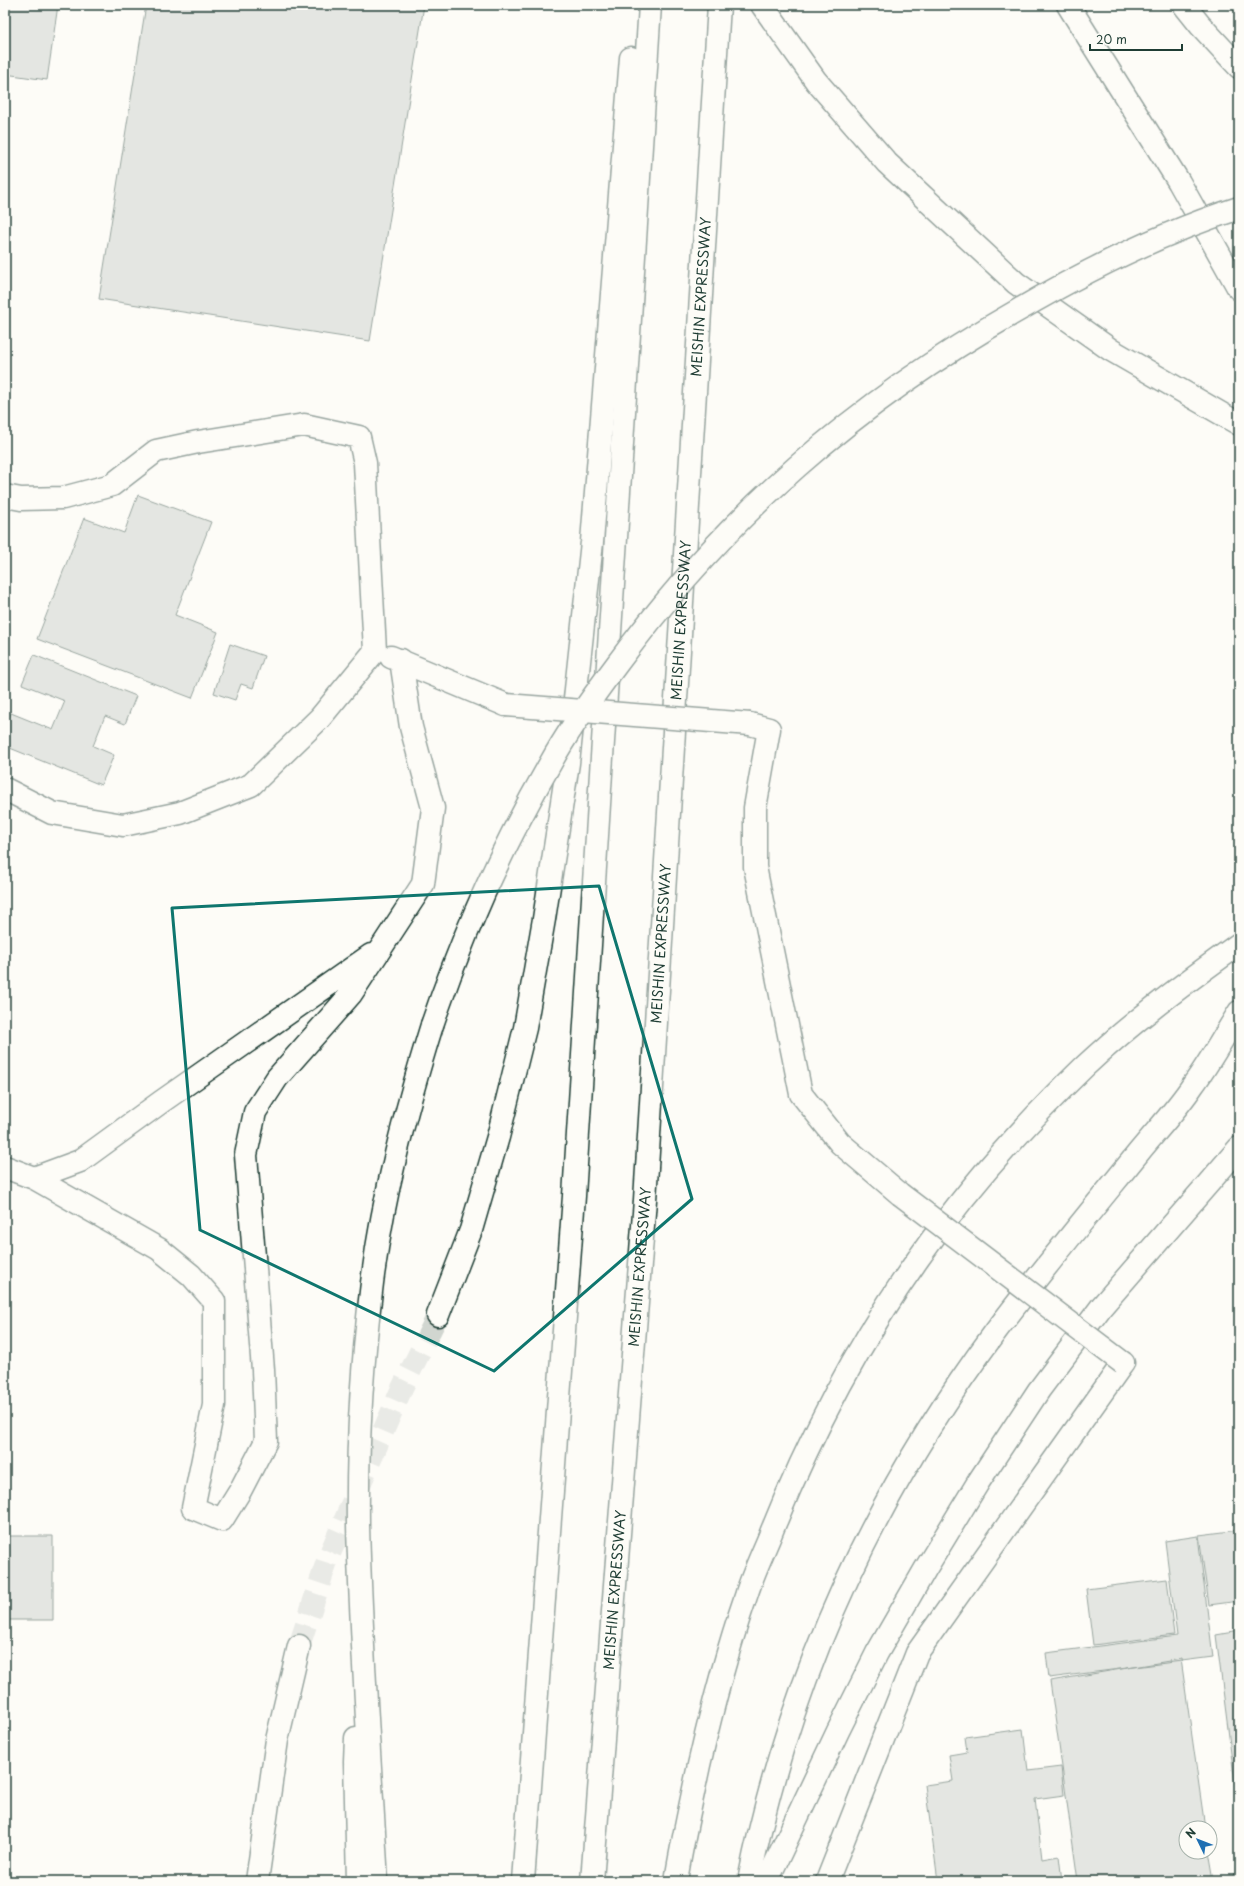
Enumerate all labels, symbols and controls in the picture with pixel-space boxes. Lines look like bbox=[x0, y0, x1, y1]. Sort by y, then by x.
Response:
scale bar bbox=[1090, 26, 1182, 52]
text: 20 m bbox=[1096, 30, 1127, 48]
street label: MEISHIN EXPRESSWAY bbox=[685, 216, 716, 377]
street label: MEISHIN EXPRESSWAY bbox=[665, 540, 696, 701]
street label: MEISHIN EXPRESSWAY bbox=[645, 863, 676, 1024]
street label: MEISHIN EXPRESSWAY bbox=[623, 1186, 656, 1347]
street label: MEISHIN EXPRESSWAY bbox=[597, 1509, 631, 1670]
north arrow bbox=[1178, 1820, 1218, 1860]
text: N bbox=[1181, 1824, 1200, 1842]

